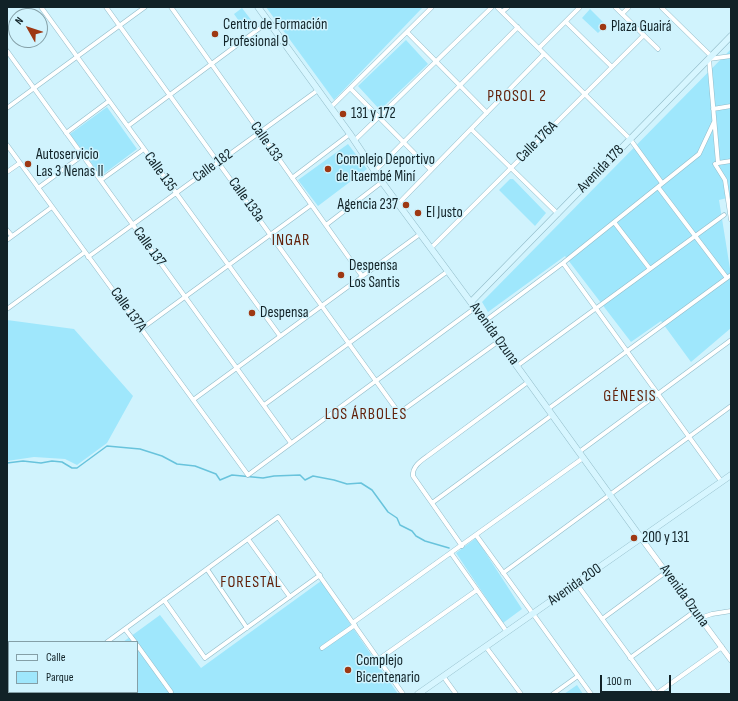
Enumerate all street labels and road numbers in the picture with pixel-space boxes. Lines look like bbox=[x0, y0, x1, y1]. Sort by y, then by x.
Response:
street label: Calle 176A bbox=[513, 118, 561, 166]
street label: Calle 133 bbox=[246, 119, 286, 165]
street label: Avenida 178 bbox=[574, 141, 628, 197]
street label: Calle 182 bbox=[190, 145, 236, 187]
street label: Calle 135 bbox=[140, 149, 180, 195]
street label: Calle 133a bbox=[224, 174, 268, 226]
street label: Calle 137 bbox=[129, 224, 169, 270]
street label: Calle 137A bbox=[106, 284, 150, 336]
street label: Avenida Ozuna bbox=[465, 299, 523, 369]
street label: Avenida 200 bbox=[545, 560, 605, 610]
street label: Avenida Ozuna bbox=[655, 561, 713, 631]

